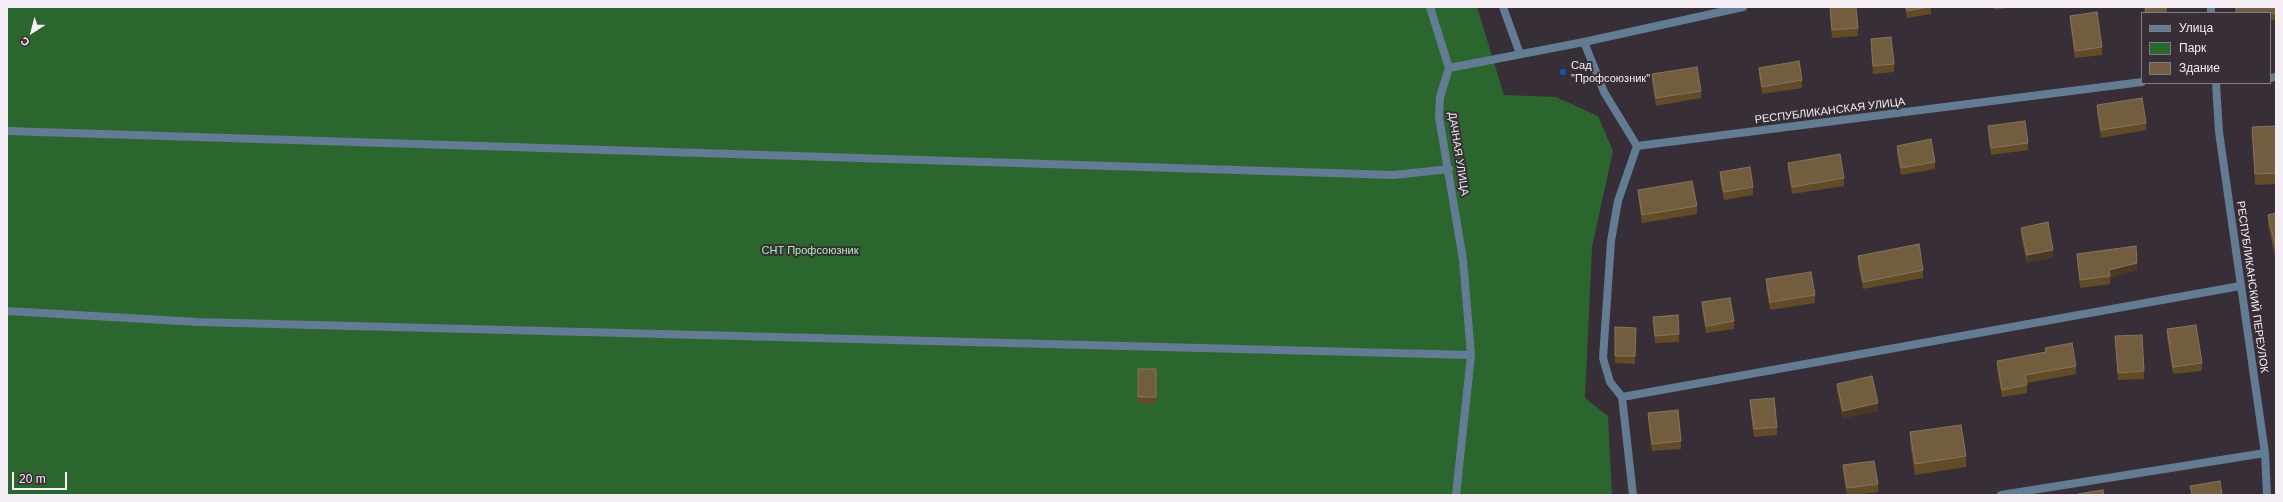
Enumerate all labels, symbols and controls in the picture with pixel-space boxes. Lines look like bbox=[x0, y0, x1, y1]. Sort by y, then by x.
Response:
north arrow bbox=[12, 12, 52, 52]
legend bbox=[2141, 12, 2271, 84]
text: Улица bbox=[2179, 21, 2213, 35]
text: С bbox=[18, 35, 32, 49]
text: Парк bbox=[2179, 41, 2206, 55]
place label: Сад "Профсоюзник" bbox=[1571, 59, 1650, 85]
text: Здание bbox=[2179, 61, 2220, 75]
marker: Сад "Профсоюзник" bbox=[1558, 67, 1568, 77]
street label: РЕСПУБЛИКАНСКАЯ УЛИЦА bbox=[1754, 95, 1906, 127]
street label: ДАЧНАЯ УЛИЦА bbox=[1445, 111, 1471, 197]
street label: РЕСПУБЛИКАНСКИЙ ПЕРЕУЛОК bbox=[2233, 200, 2271, 374]
park label: СНТ Профсоюзник bbox=[762, 244, 858, 258]
scale bar bbox=[14, 464, 69, 490]
text: 20 m bbox=[19, 472, 46, 486]

